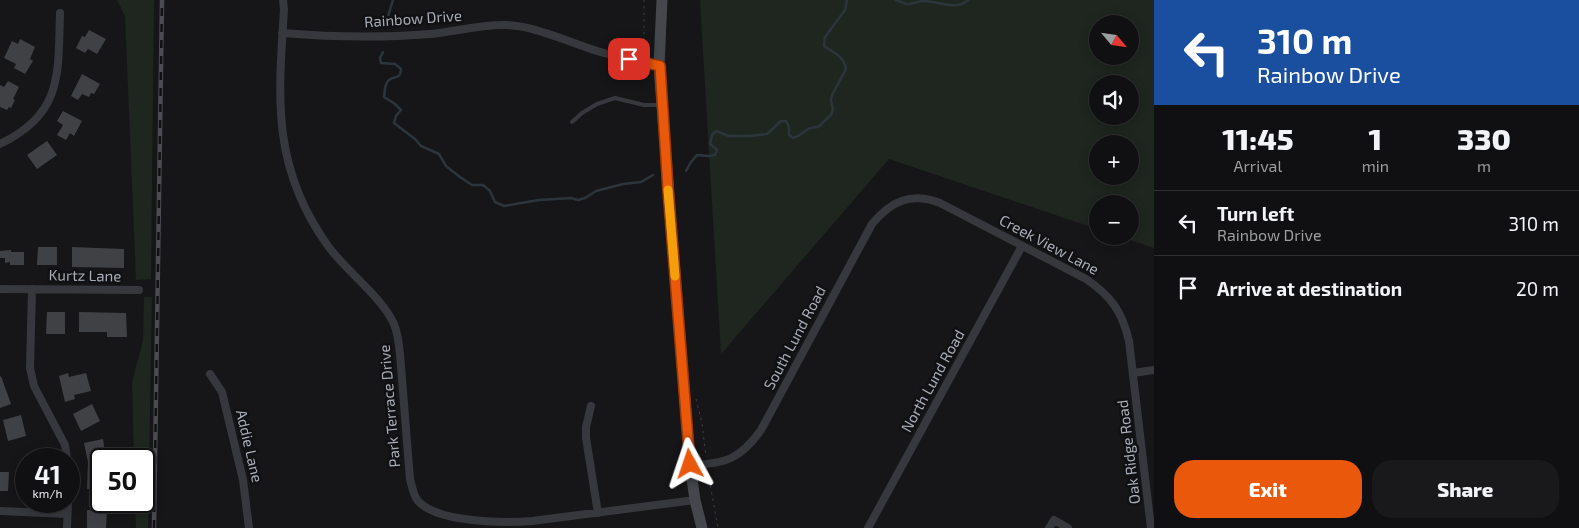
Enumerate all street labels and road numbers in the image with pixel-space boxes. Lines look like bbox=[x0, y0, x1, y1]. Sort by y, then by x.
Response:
street label: Rainbow Drive bbox=[363, 6, 462, 30]
street label: Creek View Lane bbox=[997, 210, 1102, 278]
street label: Kurtz Lane bbox=[48, 265, 122, 285]
street label: South Lund Road bbox=[759, 283, 829, 392]
street label: North Lund Road bbox=[897, 326, 968, 435]
street label: Park Terrace Drive bbox=[375, 344, 403, 468]
street label: Oak Ridge Road bbox=[1113, 399, 1143, 505]
street label: Addie Lane bbox=[233, 408, 267, 484]

